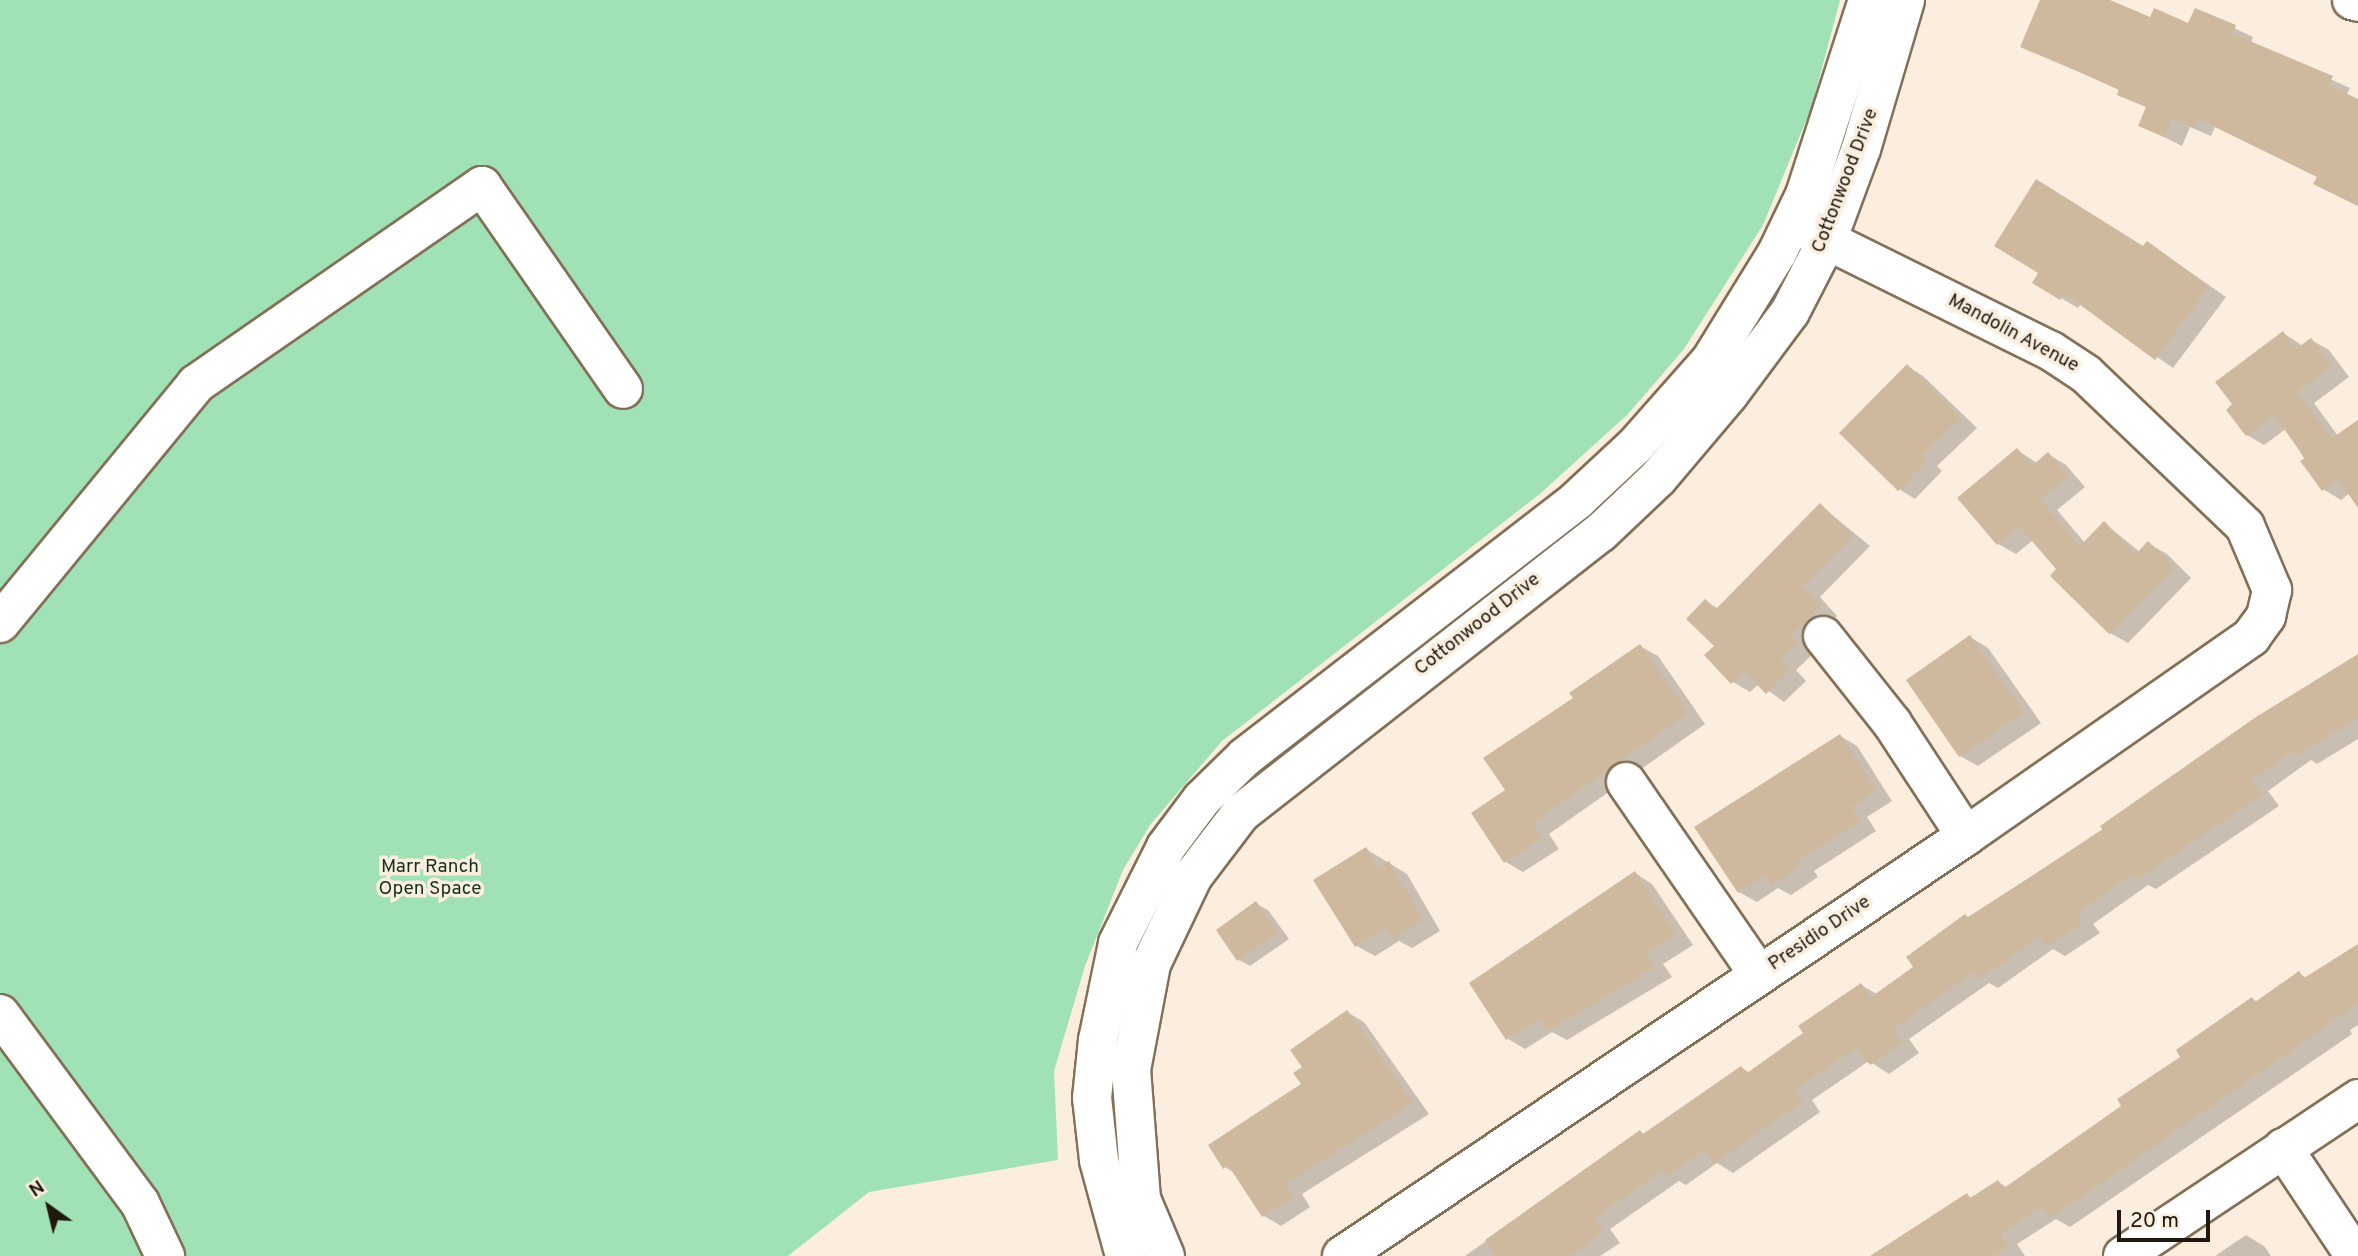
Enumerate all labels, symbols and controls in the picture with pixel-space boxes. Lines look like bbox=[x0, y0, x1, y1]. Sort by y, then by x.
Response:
street label: Cottonwood Drive bbox=[1808, 105, 1884, 257]
street label: Mandolin Avenue bbox=[1943, 290, 2083, 378]
street label: Cottonwood Drive bbox=[1411, 569, 1545, 681]
park label: Marr Ranch Open Space bbox=[378, 857, 482, 901]
street label: Presidio Drive bbox=[1765, 891, 1875, 977]
north arrow bbox=[14, 1172, 84, 1242]
text: N bbox=[25, 1176, 50, 1203]
scale bar bbox=[2120, 1196, 2213, 1240]
text: 20 m bbox=[2130, 1208, 2179, 1235]

